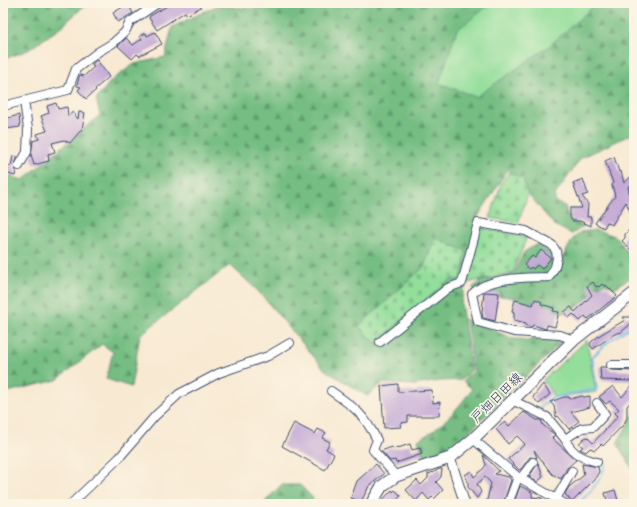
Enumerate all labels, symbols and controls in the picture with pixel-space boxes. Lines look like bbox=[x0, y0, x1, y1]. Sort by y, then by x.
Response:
street label: 戸畑日田線 bbox=[466, 367, 528, 428]

